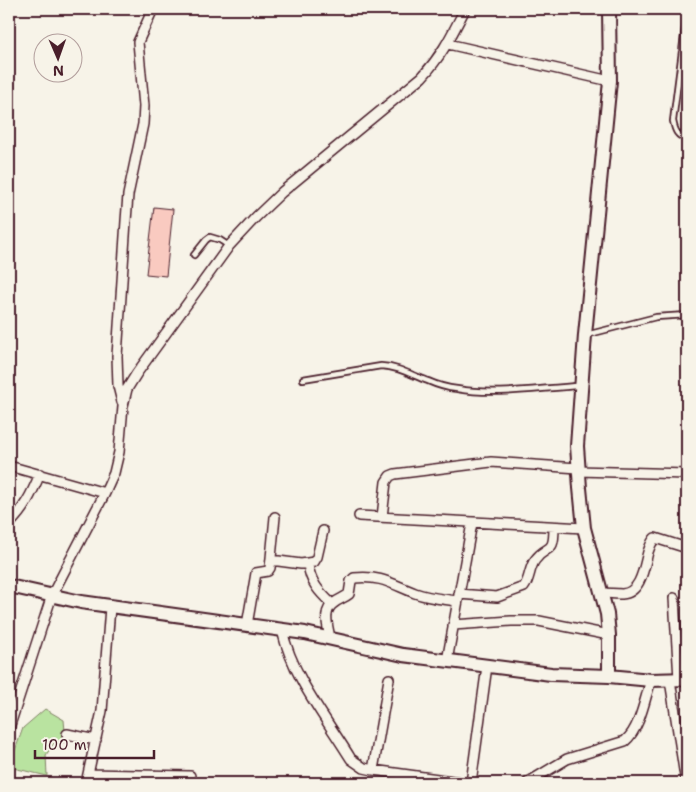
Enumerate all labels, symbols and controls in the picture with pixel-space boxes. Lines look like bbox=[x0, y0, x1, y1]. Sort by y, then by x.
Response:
north arrow bbox=[32, 32, 82, 82]
text: N bbox=[53, 62, 64, 80]
scale bar bbox=[35, 727, 154, 759]
text: 100 m bbox=[42, 735, 87, 755]

